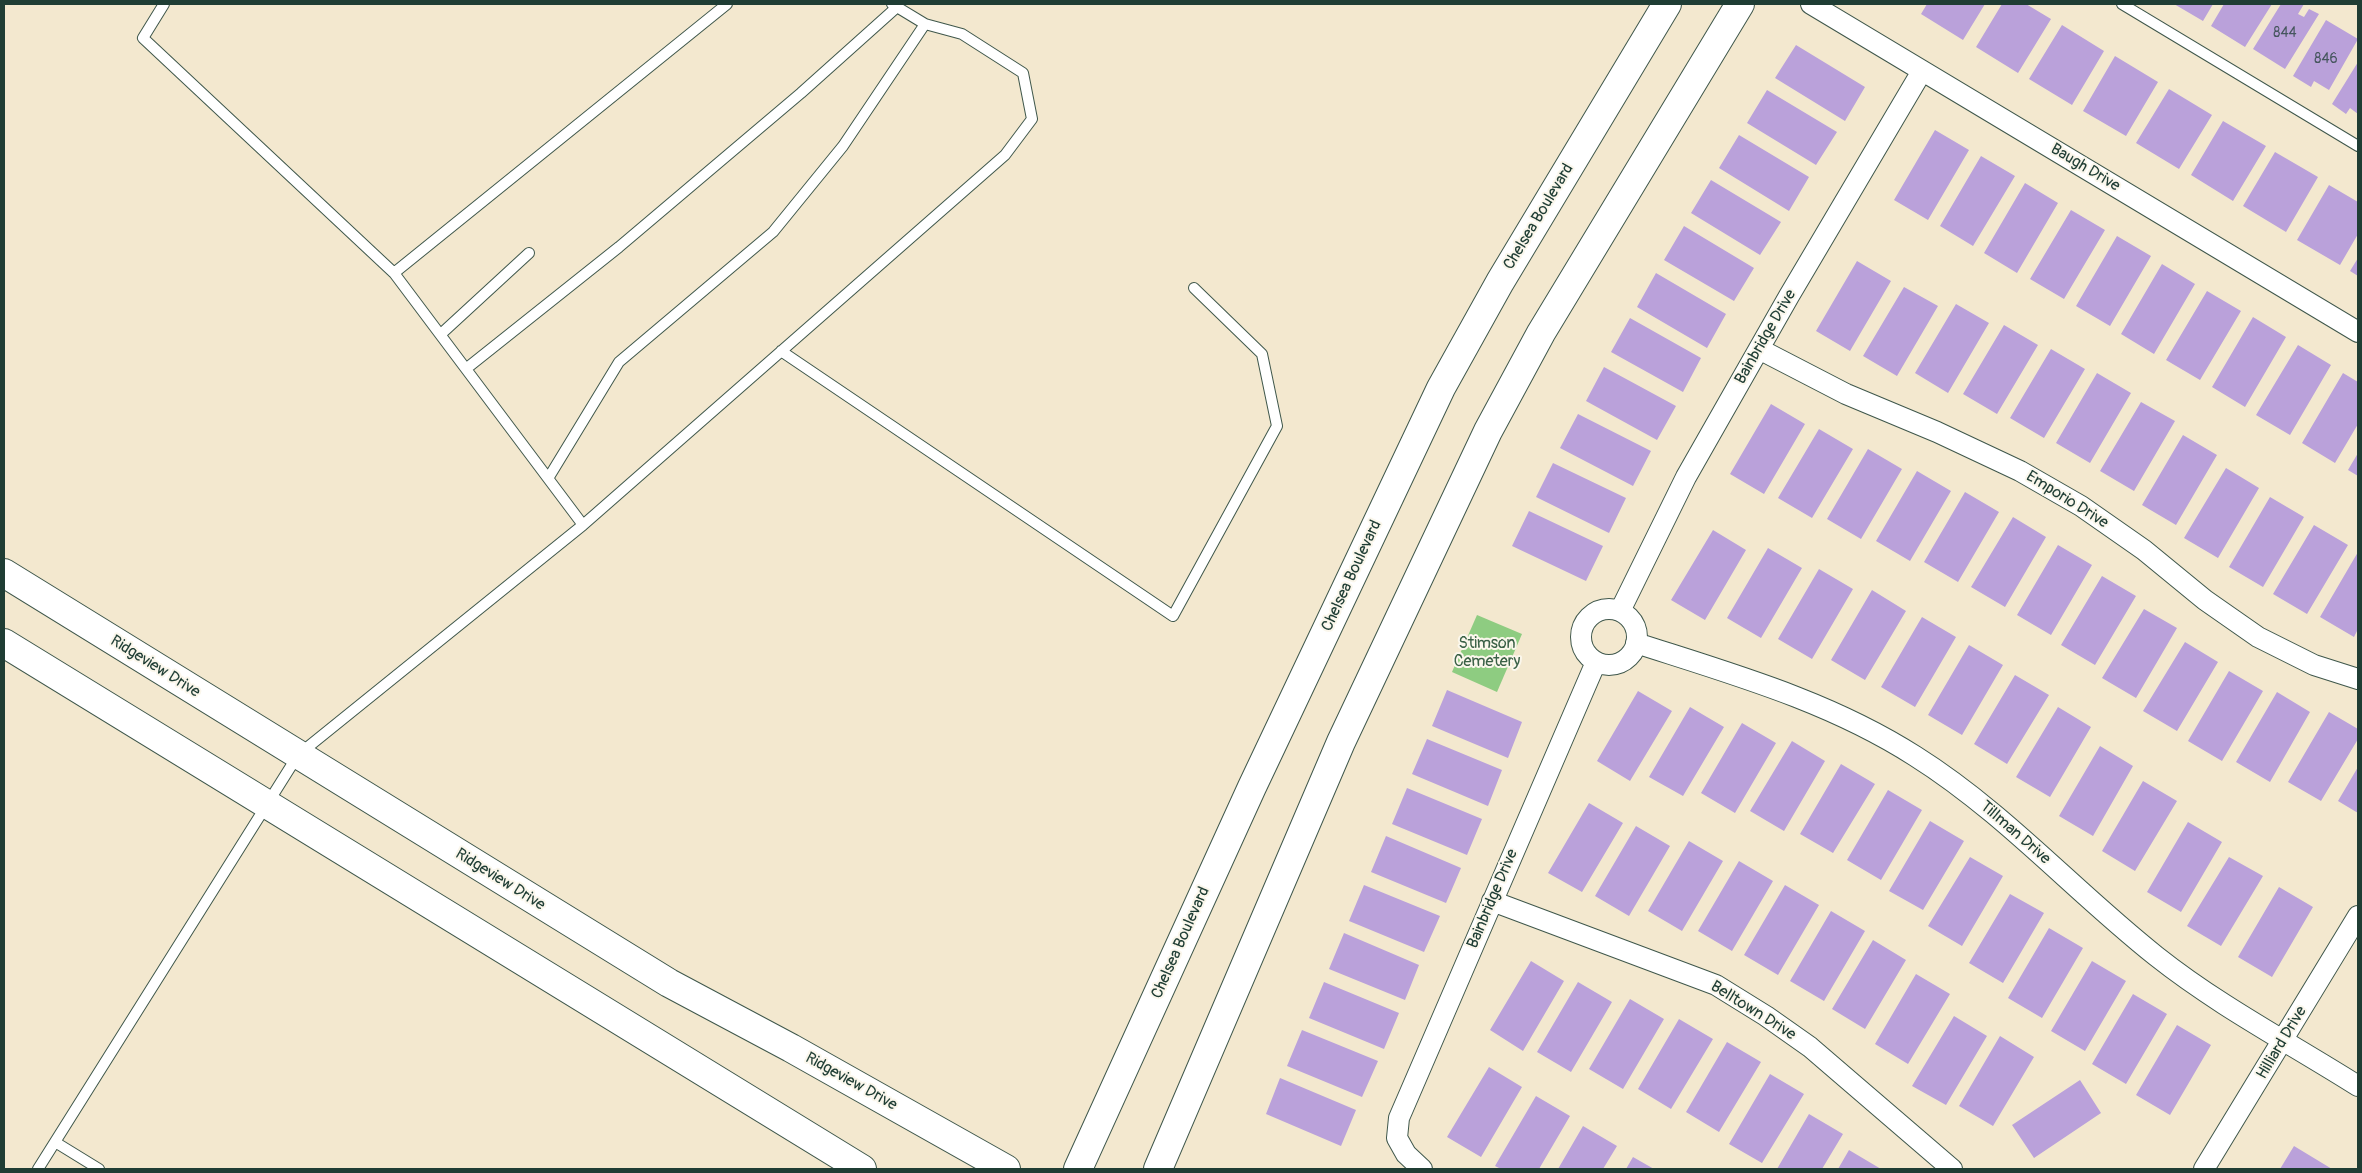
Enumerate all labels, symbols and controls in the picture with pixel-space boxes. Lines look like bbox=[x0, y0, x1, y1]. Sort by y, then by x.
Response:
house number: 844 bbox=[2273, 25, 2297, 41]
house number: 846 bbox=[2314, 51, 2338, 67]
street label: Baugh Drive bbox=[2047, 140, 2123, 196]
street label: Chelsea Boulevard bbox=[1500, 161, 1578, 273]
street label: Bainbridge Drive bbox=[1731, 286, 1801, 388]
street label: Emporio Drive bbox=[2022, 467, 2112, 533]
street label: Chelsea Boulevard bbox=[1318, 517, 1386, 635]
street label: Ridgeview Drive bbox=[107, 632, 203, 702]
park label: Stimson Cemetery bbox=[1454, 634, 1520, 672]
street label: Tillman Drive bbox=[1976, 797, 2054, 869]
street label: Ridgeview Drive bbox=[452, 845, 548, 915]
street label: Bainbridge Drive bbox=[1463, 846, 1523, 952]
street label: Chelsea Boulevard bbox=[1148, 884, 1214, 1002]
street label: Belltown Drive bbox=[1707, 977, 1799, 1045]
street label: Hilliard Drive bbox=[2253, 1003, 2311, 1083]
street label: Ridgeview Drive bbox=[802, 1049, 900, 1115]

